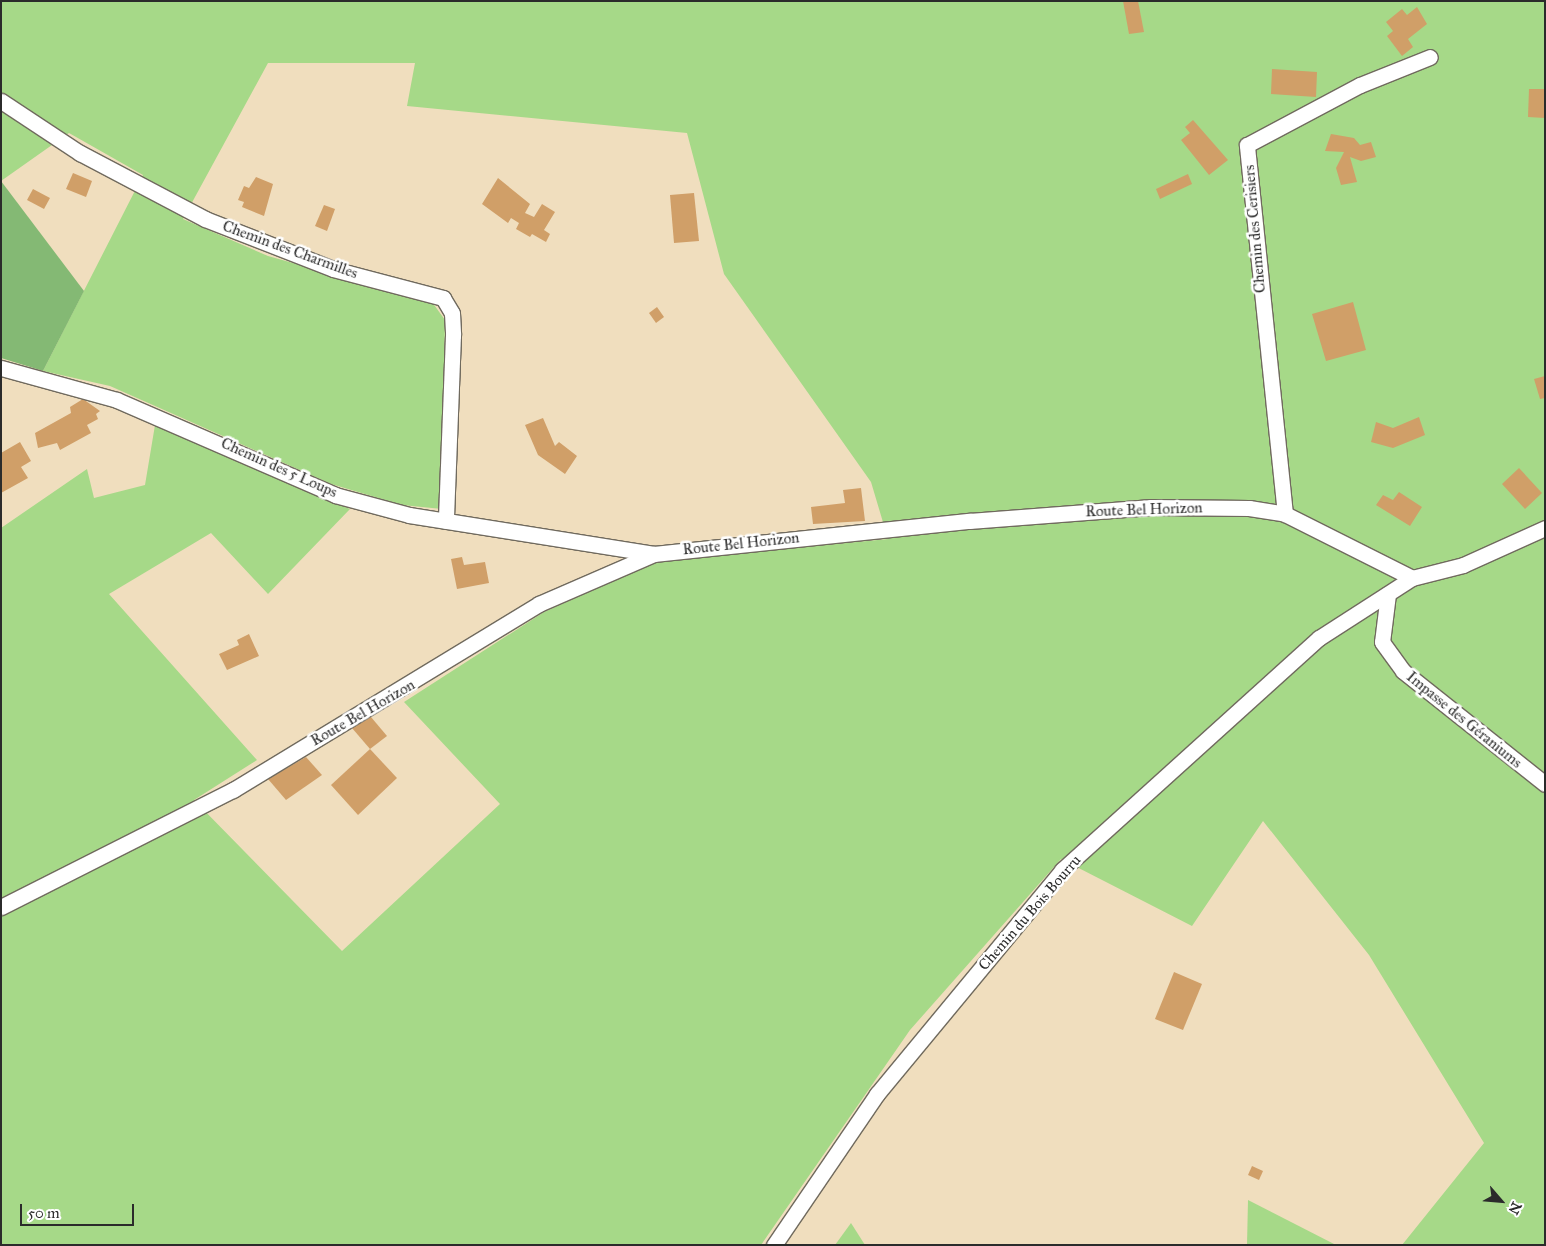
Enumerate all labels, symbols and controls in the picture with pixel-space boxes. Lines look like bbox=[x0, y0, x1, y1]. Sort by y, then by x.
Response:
street label: Chemin des Cerisiers bbox=[1240, 164, 1270, 294]
street label: Chemin des Charmilles bbox=[220, 217, 360, 283]
street label: Chemin des 5 Loups bbox=[218, 434, 340, 502]
street label: Route Bel Horizon bbox=[1085, 499, 1203, 521]
street label: Route Bel Horizon bbox=[682, 529, 800, 559]
street label: Impasse des Géraniums bbox=[1403, 668, 1525, 772]
street label: Route Bel Horizon bbox=[308, 676, 418, 750]
street label: Chemin du Bois Bourru bbox=[975, 852, 1085, 974]
north arrow bbox=[1476, 1176, 1526, 1226]
scale bar bbox=[22, 1194, 136, 1226]
text: N bbox=[1505, 1199, 1525, 1217]
text: 50 m bbox=[28, 1204, 60, 1222]

